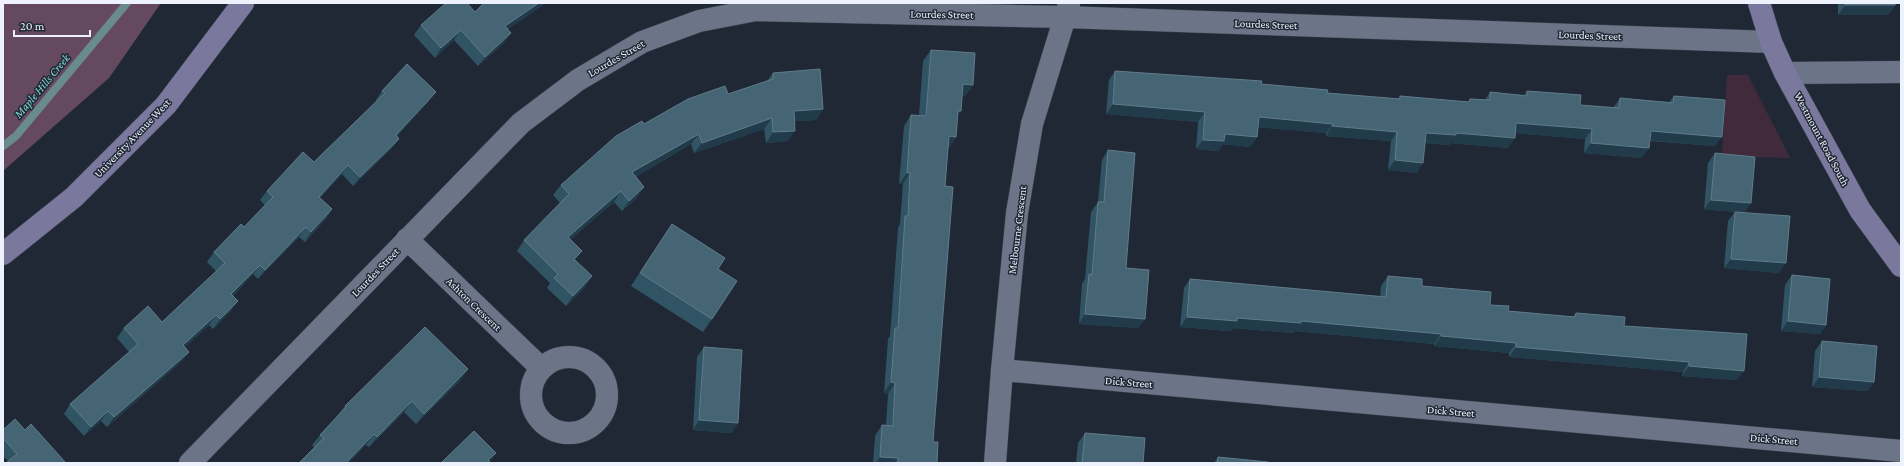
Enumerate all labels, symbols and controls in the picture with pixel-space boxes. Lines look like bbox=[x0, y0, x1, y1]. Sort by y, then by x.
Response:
street label: Lourdes Street bbox=[910, 7, 974, 21]
scale bar bbox=[14, 12, 90, 38]
street label: Lourdes Street bbox=[1234, 17, 1298, 31]
text: 20 m bbox=[20, 19, 45, 33]
street label: Lourdes Street bbox=[1558, 28, 1622, 42]
street label: Lourdes Street bbox=[586, 37, 647, 79]
water label: Maple Hills Creek bbox=[10, 51, 73, 122]
street label: Westmount Road South bbox=[1792, 90, 1852, 188]
street label: University Avenue West bbox=[91, 96, 174, 180]
street label: Melbourne Crescent bbox=[1006, 185, 1028, 275]
street label: Lourdes Street bbox=[349, 245, 402, 299]
street label: Ashton Crescent bbox=[444, 275, 504, 333]
street label: Dick Street bbox=[1105, 374, 1154, 390]
street label: Dick Street bbox=[1427, 403, 1476, 419]
street label: Dick Street bbox=[1750, 431, 1799, 447]

